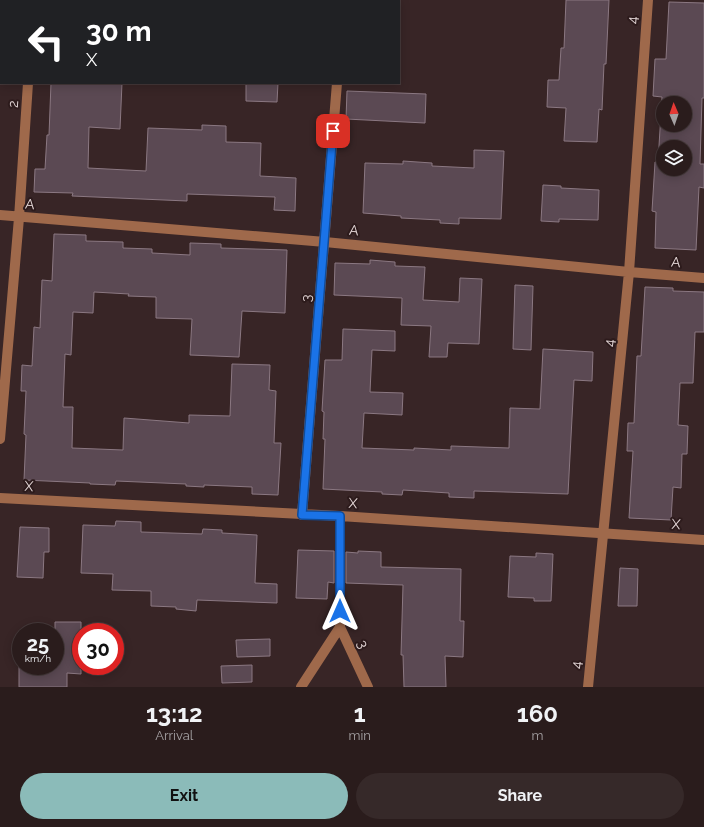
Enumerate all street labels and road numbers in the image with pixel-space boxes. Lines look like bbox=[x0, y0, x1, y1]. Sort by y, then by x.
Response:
street label: 4 bbox=[624, 15, 640, 24]
street label: 2 bbox=[5, 100, 21, 108]
street label: A bbox=[25, 196, 36, 212]
street label: A bbox=[348, 222, 360, 239]
street label: A bbox=[671, 254, 682, 270]
street label: 3 bbox=[298, 294, 314, 302]
street label: 4 bbox=[601, 338, 617, 348]
street label: X bbox=[24, 478, 34, 494]
street label: X bbox=[348, 495, 358, 511]
street label: X bbox=[671, 516, 681, 532]
street label: 3 bbox=[354, 637, 372, 651]
street label: 4 bbox=[568, 660, 584, 670]

